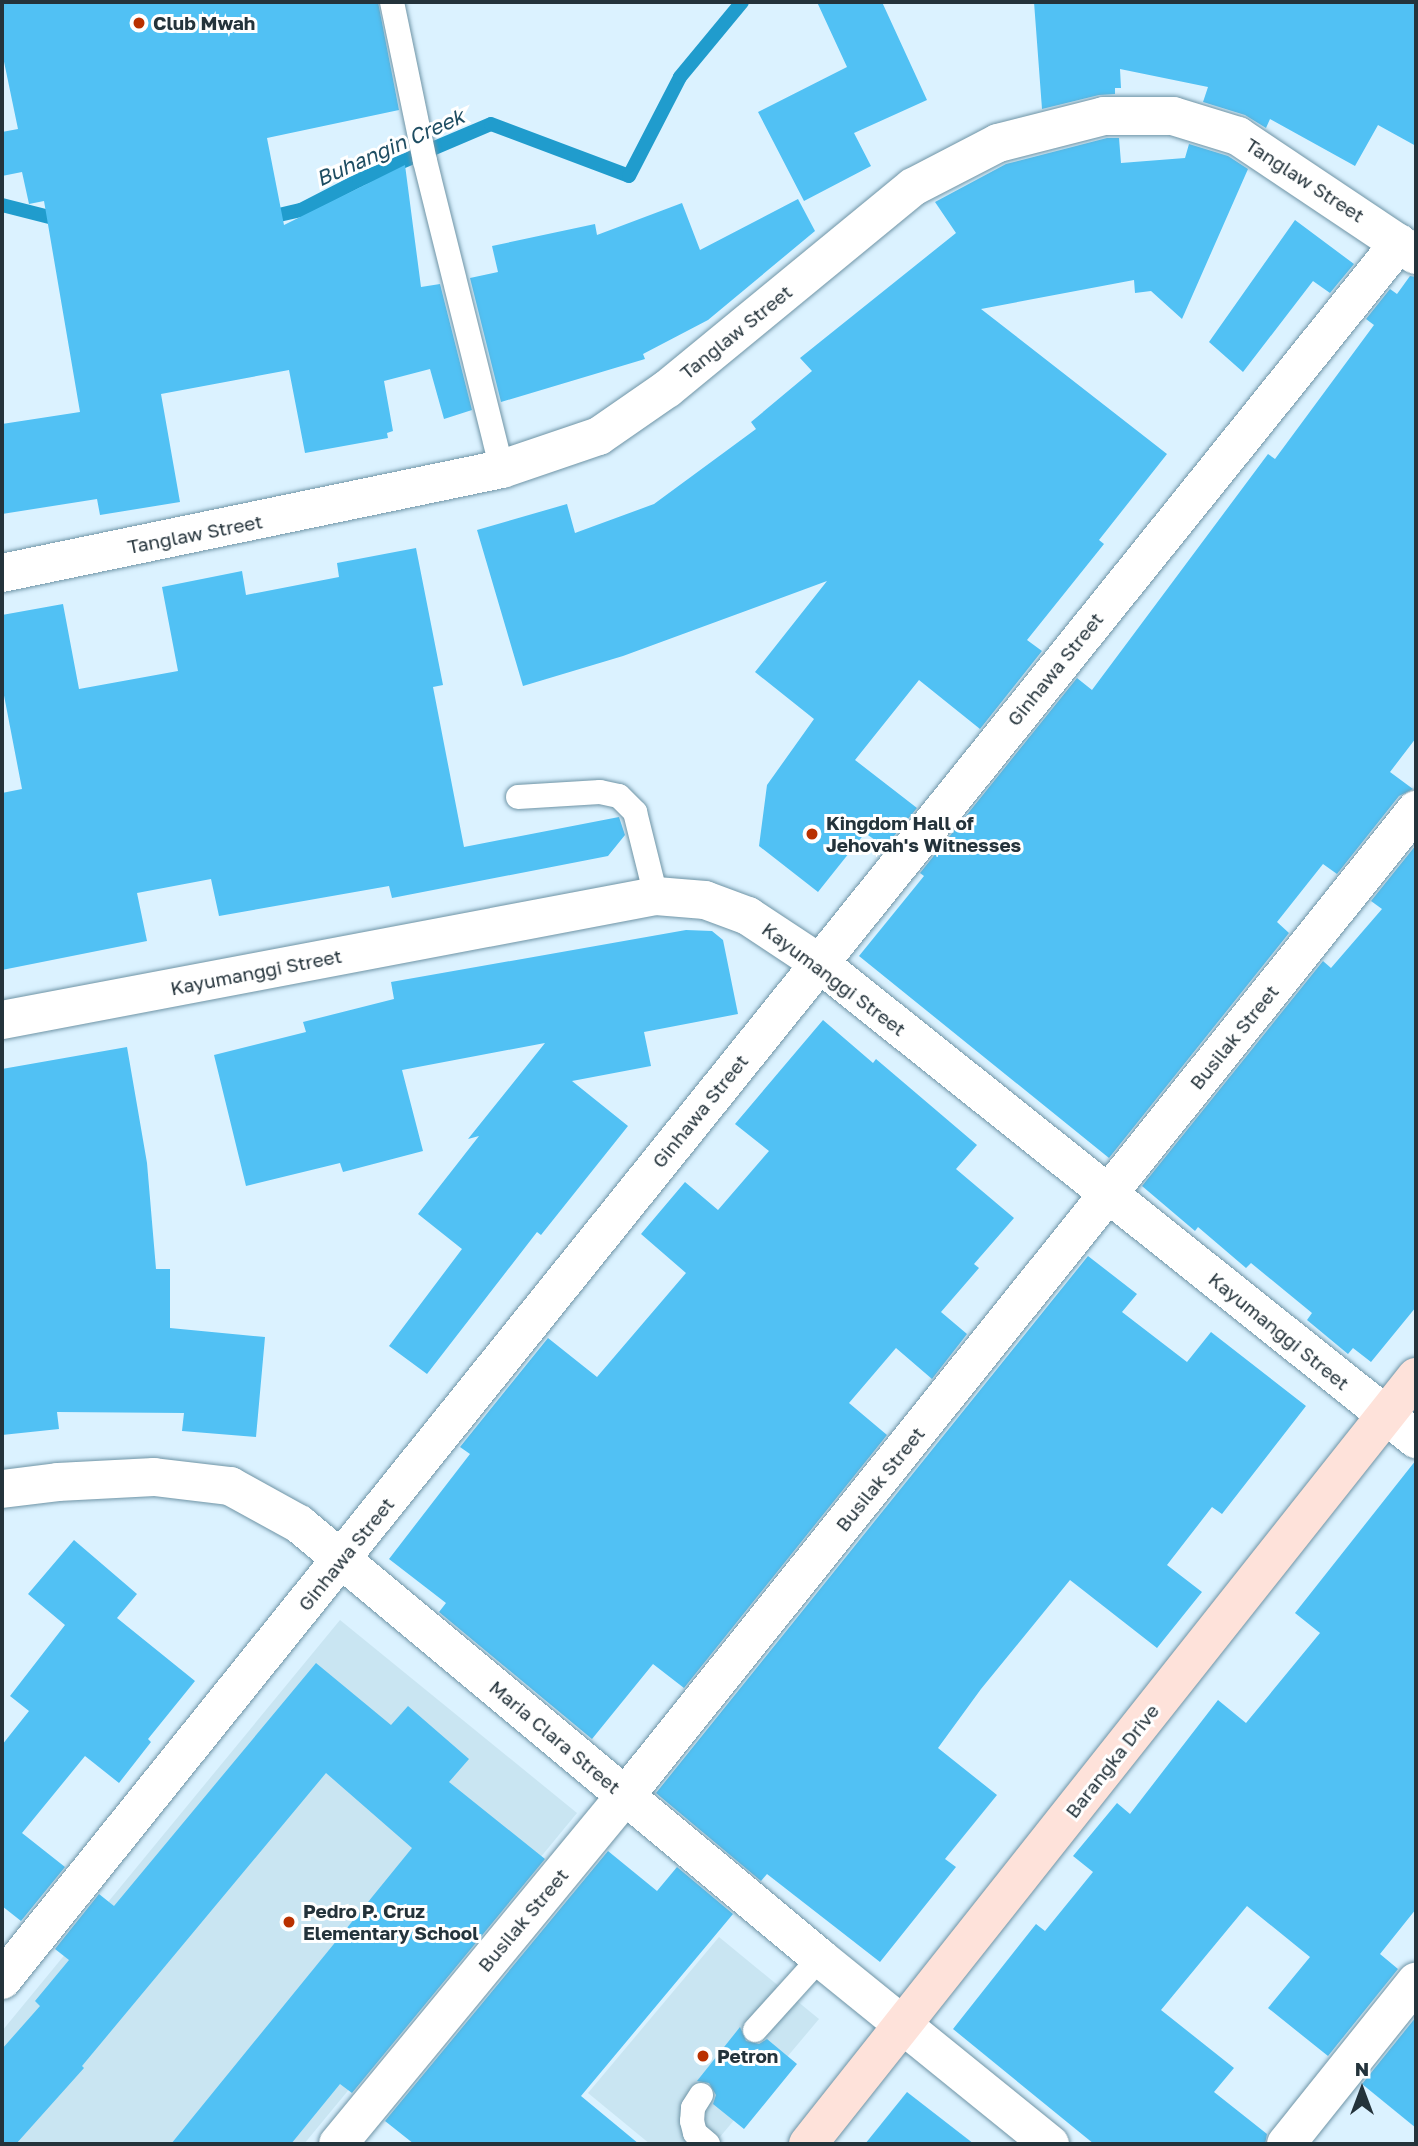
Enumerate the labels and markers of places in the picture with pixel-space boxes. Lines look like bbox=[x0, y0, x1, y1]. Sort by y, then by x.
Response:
place label: Club Mwah bbox=[153, 12, 255, 34]
marker: Club Mwah bbox=[131, 15, 147, 31]
place label: Kingdom Hall of Jehovah's Witnesses bbox=[826, 812, 1021, 856]
marker: Kingdom Hall of Jehovah's Witnesses bbox=[804, 826, 820, 842]
place label: Pedro P. Cruz Elementary School bbox=[303, 1900, 479, 1944]
marker: Pedro P. Cruz Elementary School bbox=[281, 1914, 297, 1930]
place label: Petron bbox=[717, 2045, 778, 2067]
marker: Petron bbox=[695, 2048, 711, 2064]

